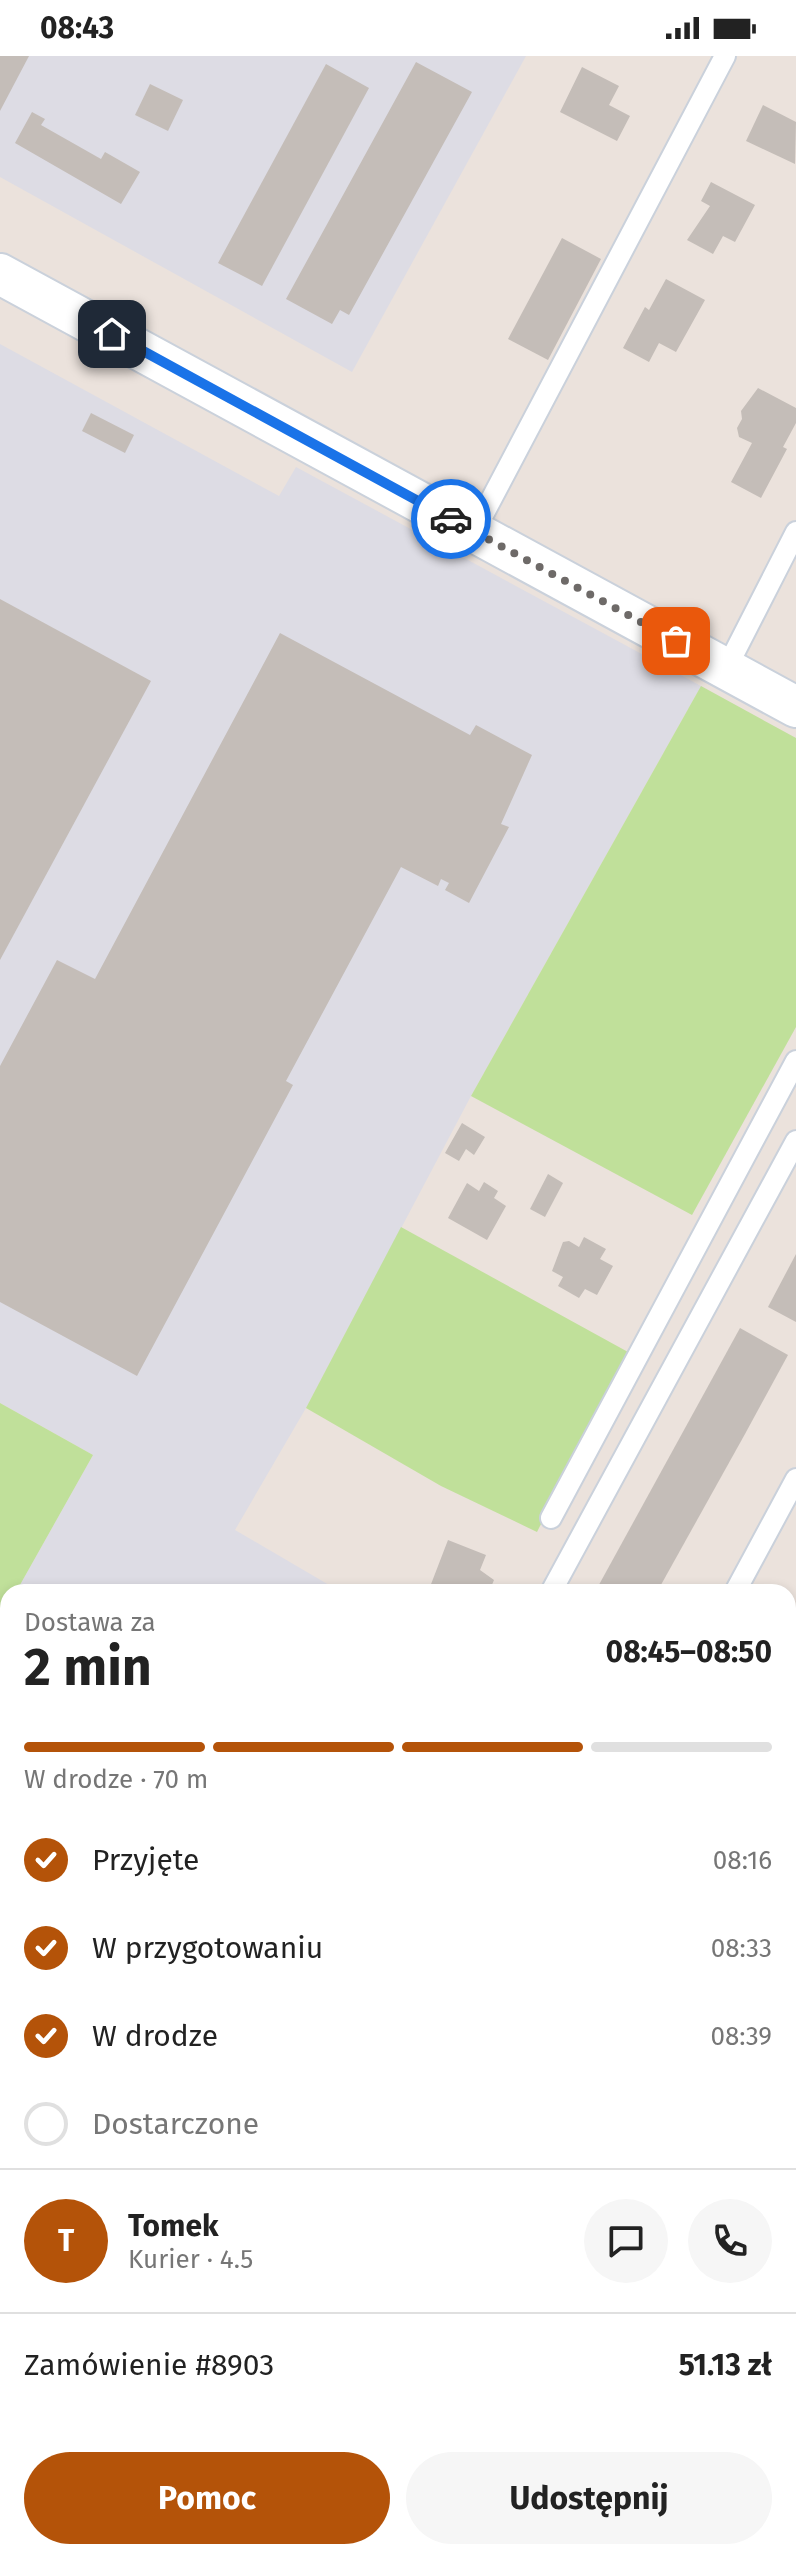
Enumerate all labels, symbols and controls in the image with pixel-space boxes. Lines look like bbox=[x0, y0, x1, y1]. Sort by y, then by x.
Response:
text: 08:43 bbox=[40, 10, 114, 46]
pin bbox=[78, 300, 146, 368]
icon: home bbox=[90, 312, 134, 356]
courier bbox=[411, 479, 491, 559]
icon: car bbox=[429, 497, 473, 541]
pin bbox=[642, 607, 710, 675]
icon: bag bbox=[654, 619, 698, 663]
text: Dostawa za bbox=[24, 1607, 156, 1638]
text: 08:45–08:50 bbox=[606, 1634, 772, 1670]
text: 2 min bbox=[24, 1636, 152, 1699]
text: W drodze · 70 m bbox=[24, 1764, 208, 1795]
icon: check bbox=[24, 1838, 68, 1882]
text: Przyjęte bbox=[92, 1842, 199, 1878]
text: 08:16 bbox=[713, 1845, 772, 1876]
icon: check bbox=[24, 1926, 68, 1970]
text: W przygotowaniu bbox=[92, 1930, 323, 1966]
text: 08:33 bbox=[711, 1933, 772, 1964]
icon: check bbox=[24, 2014, 68, 2058]
text: W drodze bbox=[92, 2018, 218, 2054]
text: 08:39 bbox=[710, 2021, 772, 2052]
text: Dostarczone bbox=[92, 2106, 259, 2142]
button: chat bbox=[584, 2199, 668, 2283]
button: phone bbox=[688, 2199, 772, 2283]
text: Tomek bbox=[128, 2208, 219, 2244]
text: T bbox=[58, 2223, 74, 2259]
text: Kurier · 4.5 bbox=[128, 2244, 253, 2275]
text: Zamówienie #8903 bbox=[24, 2347, 274, 2383]
text: 51.13 zł bbox=[679, 2347, 772, 2383]
button: Pomoc bbox=[24, 2452, 390, 2544]
button: Udostępnij bbox=[406, 2452, 772, 2544]

